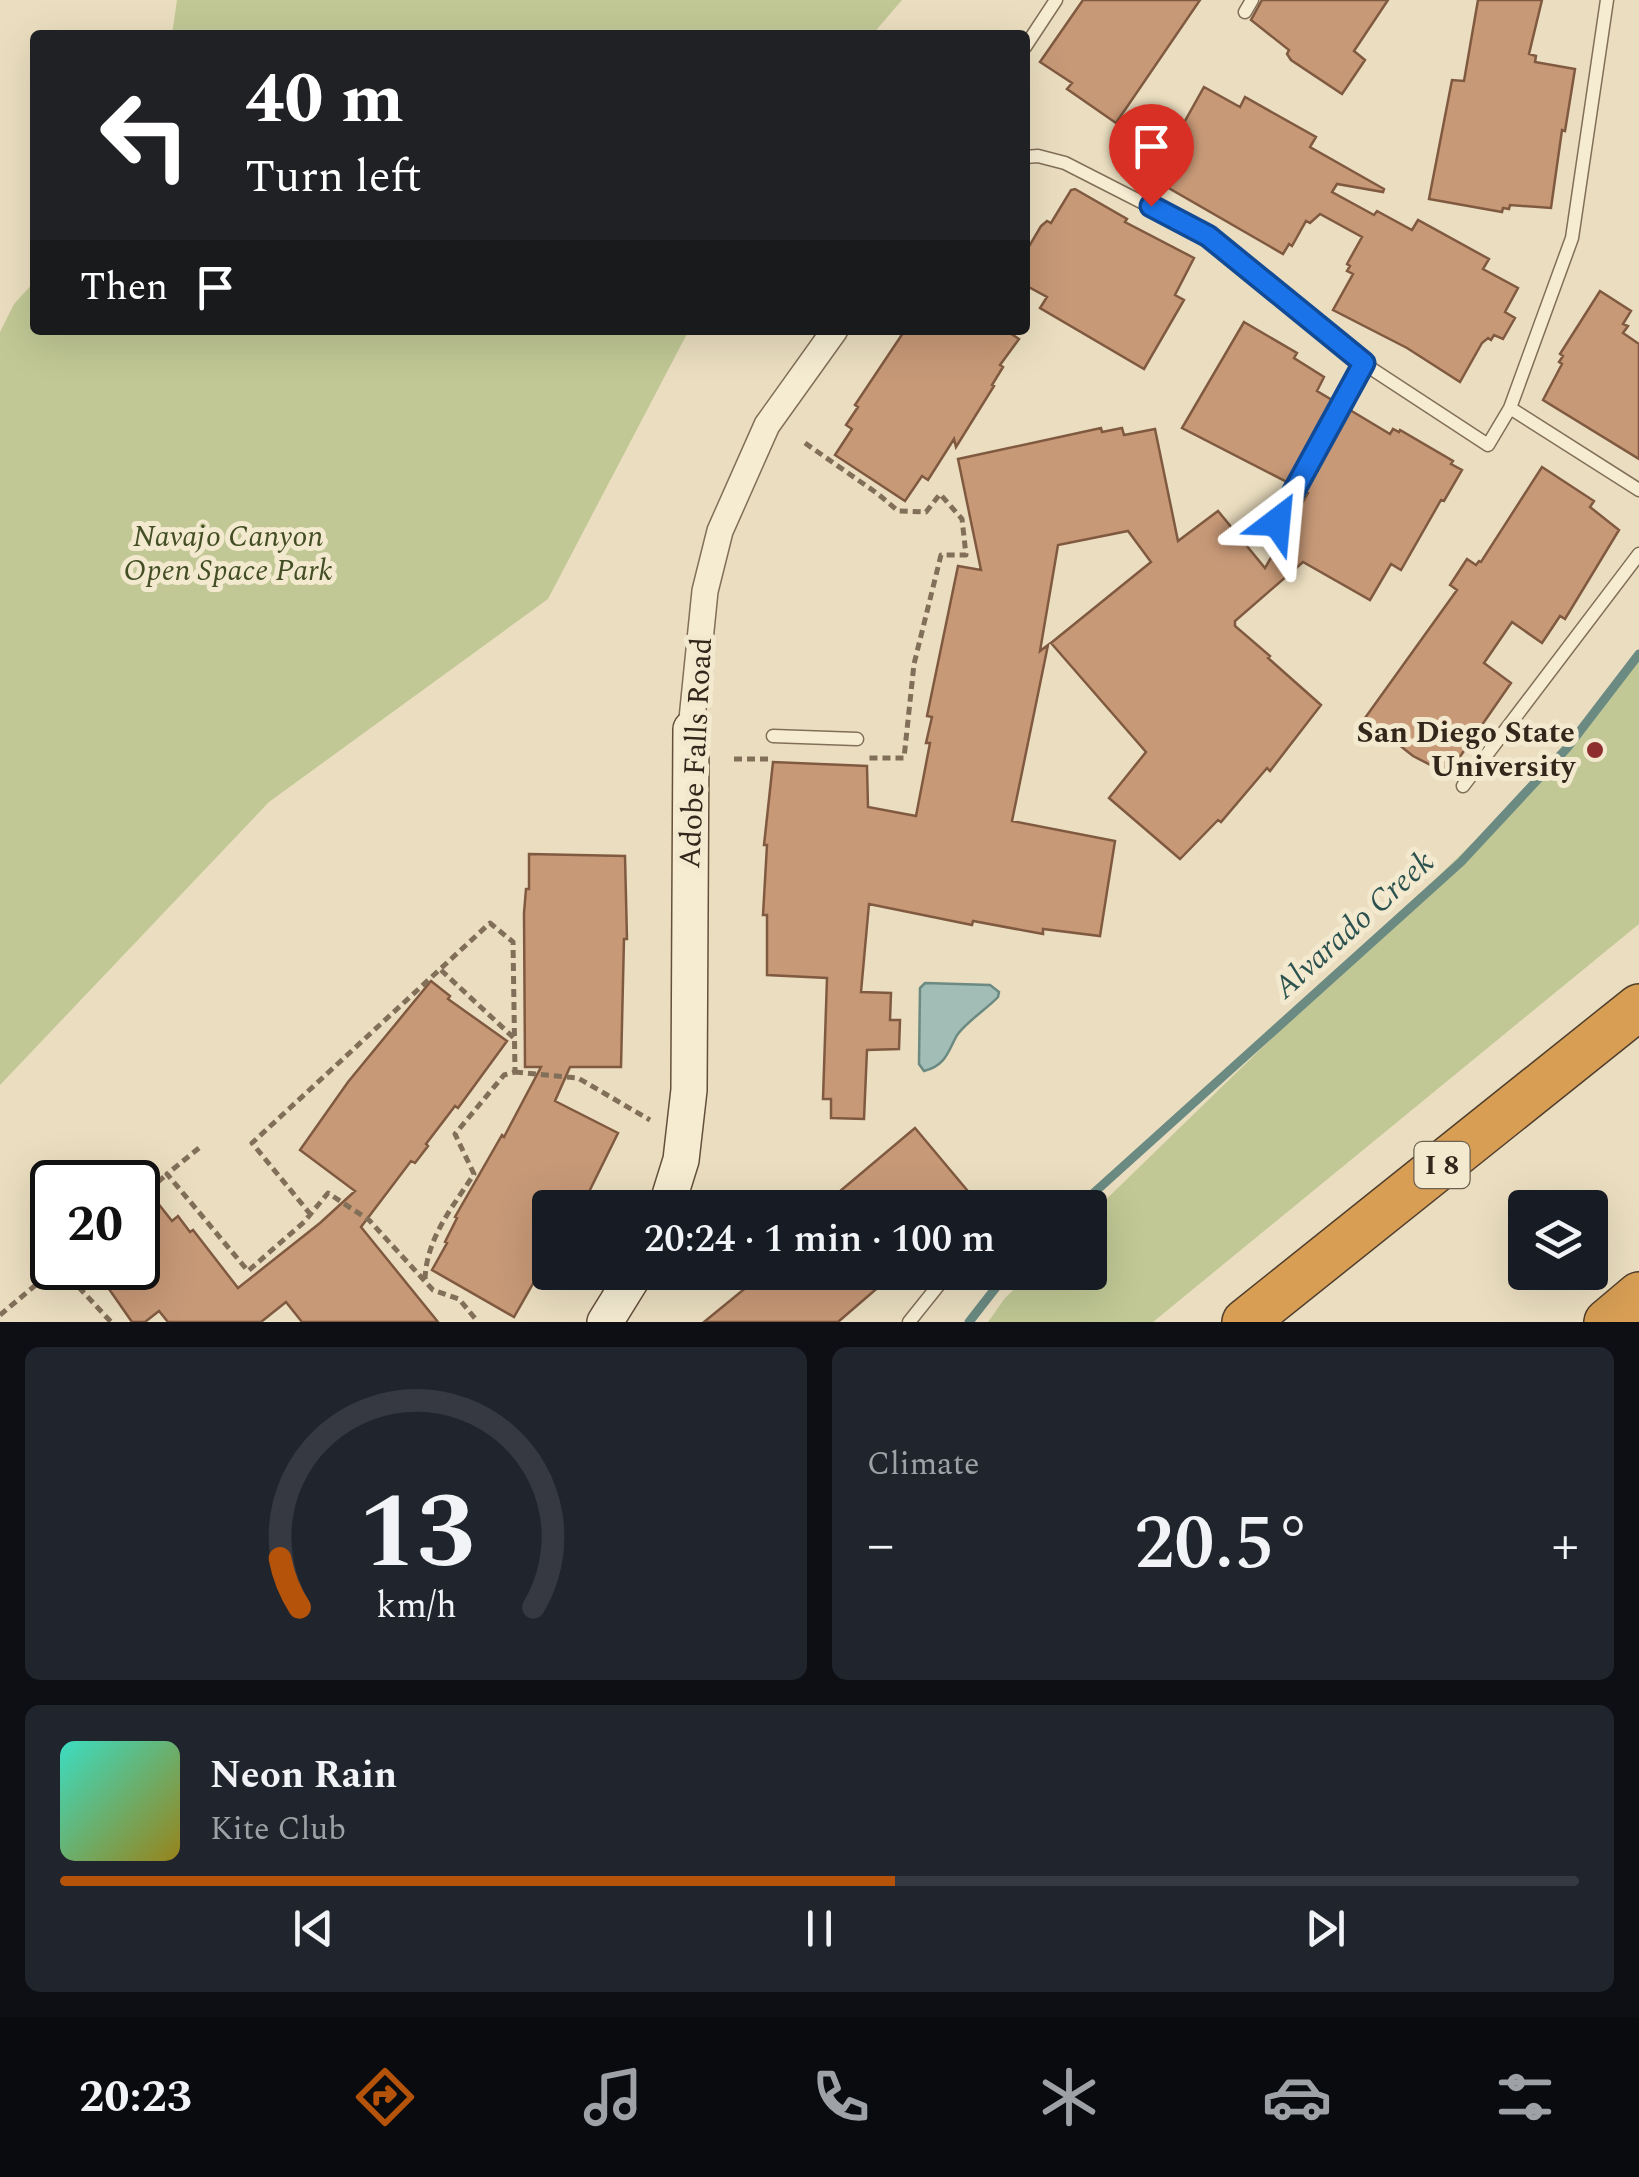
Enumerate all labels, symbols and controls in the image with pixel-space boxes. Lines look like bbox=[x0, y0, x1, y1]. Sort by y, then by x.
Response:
text: 40 m bbox=[245, 47, 404, 153]
icon: left bbox=[80, 70, 210, 200]
pin bbox=[1109, 104, 1194, 207]
icon: arrive bbox=[1124, 119, 1179, 174]
text: Turn left bbox=[245, 143, 422, 212]
text: Then bbox=[80, 259, 168, 317]
icon: arrive bbox=[188, 260, 243, 315]
position arrow bbox=[1225, 470, 1329, 574]
park label: Navajo Canyon Open Space Park bbox=[123, 514, 333, 594]
street label: Adobe Falls Road bbox=[667, 636, 725, 870]
place label: San Diego State University bbox=[1357, 710, 1577, 790]
marker: San Diego State University bbox=[1584, 739, 1606, 761]
water label: Alvarado Creek bbox=[1262, 839, 1446, 1012]
road number: I 8 bbox=[1414, 1142, 1470, 1188]
speed limit sign: 20 bbox=[30, 1160, 160, 1290]
map controls bbox=[1508, 1190, 1608, 1290]
button: layers bbox=[1508, 1190, 1608, 1290]
text: 20:24 · 1 min · 100 m bbox=[644, 1211, 995, 1269]
text: Climate bbox=[867, 1440, 979, 1489]
text: 13 bbox=[358, 1455, 474, 1613]
text: 20.5° bbox=[1134, 1488, 1312, 1602]
text: − bbox=[867, 1504, 895, 1587]
text: + bbox=[1551, 1504, 1579, 1587]
text: km/h bbox=[376, 1579, 456, 1634]
text: Neon Rain bbox=[210, 1747, 397, 1805]
text: Kite Club bbox=[210, 1805, 346, 1854]
icon: previous bbox=[286, 1901, 341, 1956]
icon: pause bbox=[792, 1901, 847, 1956]
icon: next bbox=[1298, 1901, 1353, 1956]
icon: directions bbox=[350, 2062, 420, 2132]
icon: music bbox=[578, 2062, 648, 2132]
icon: phone bbox=[806, 2062, 876, 2132]
icon: climate bbox=[1034, 2062, 1104, 2132]
icon: car bbox=[1262, 2062, 1332, 2132]
icon: filters bbox=[1490, 2062, 1560, 2132]
text: 20:23 bbox=[79, 2063, 192, 2132]

